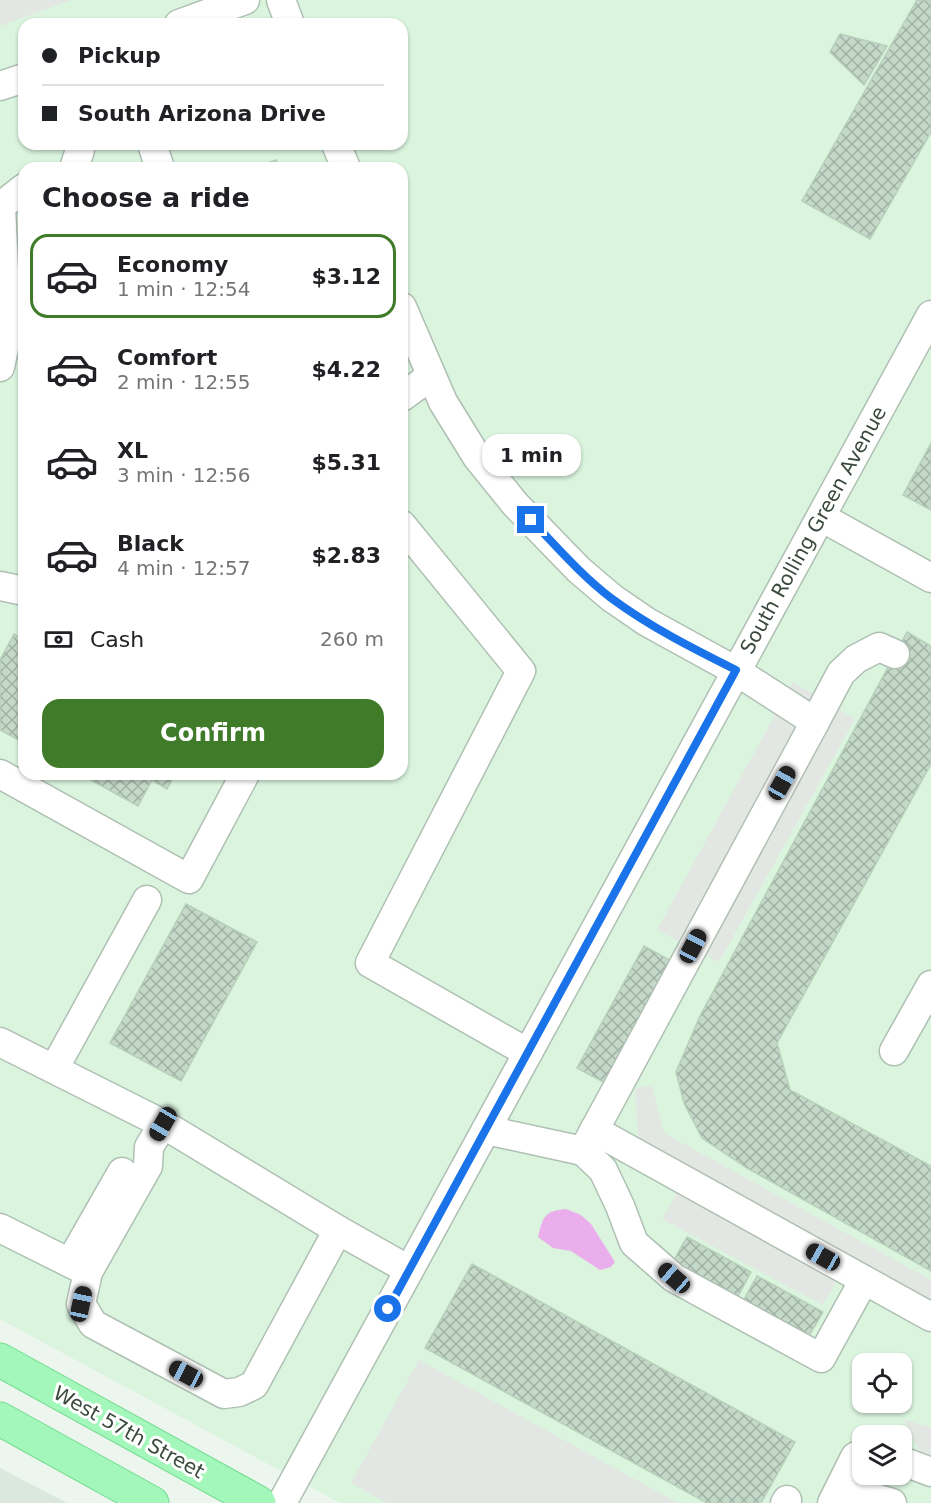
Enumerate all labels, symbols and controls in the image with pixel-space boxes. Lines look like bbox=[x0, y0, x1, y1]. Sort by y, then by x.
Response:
text: Pickup bbox=[78, 43, 161, 68]
text: South Arizona Drive bbox=[78, 101, 326, 126]
text: Choose a ride bbox=[42, 182, 250, 213]
icon: car bbox=[45, 249, 99, 303]
text: Economy bbox=[117, 252, 228, 277]
text: $3.12 bbox=[311, 264, 381, 289]
text: 1 min · 12:54 bbox=[117, 277, 251, 301]
icon: car bbox=[45, 342, 99, 396]
text: Comfort bbox=[117, 345, 217, 370]
text: $4.22 bbox=[311, 357, 381, 382]
text: 2 min · 12:55 bbox=[117, 370, 251, 394]
street label: South Rolling Green Avenue bbox=[735, 402, 891, 658]
callout: 1 min bbox=[482, 433, 580, 475]
icon: car bbox=[45, 435, 99, 489]
text: XL bbox=[117, 438, 148, 463]
text: 1 min bbox=[500, 443, 563, 467]
text: $5.31 bbox=[311, 450, 381, 475]
text: 3 min · 12:56 bbox=[117, 463, 251, 487]
route end bbox=[517, 506, 544, 533]
icon: car bbox=[45, 528, 99, 582]
text: Black bbox=[117, 531, 184, 556]
text: $2.83 bbox=[311, 543, 381, 568]
text: 4 min · 12:57 bbox=[117, 556, 251, 580]
icon: cash bbox=[42, 623, 75, 656]
text: Cash bbox=[90, 627, 144, 652]
text: 260 m bbox=[320, 627, 384, 651]
button: Confirm bbox=[42, 699, 384, 768]
car bbox=[765, 763, 799, 803]
car bbox=[677, 926, 709, 966]
car bbox=[146, 1104, 180, 1144]
car bbox=[803, 1240, 843, 1274]
car bbox=[655, 1259, 693, 1297]
car bbox=[68, 1285, 94, 1323]
route start bbox=[374, 1295, 401, 1322]
map controls bbox=[852, 1353, 912, 1485]
button: locate bbox=[852, 1353, 912, 1413]
car bbox=[166, 1358, 206, 1390]
street label: West 57th Street bbox=[49, 1381, 209, 1483]
button: layers bbox=[852, 1425, 912, 1485]

